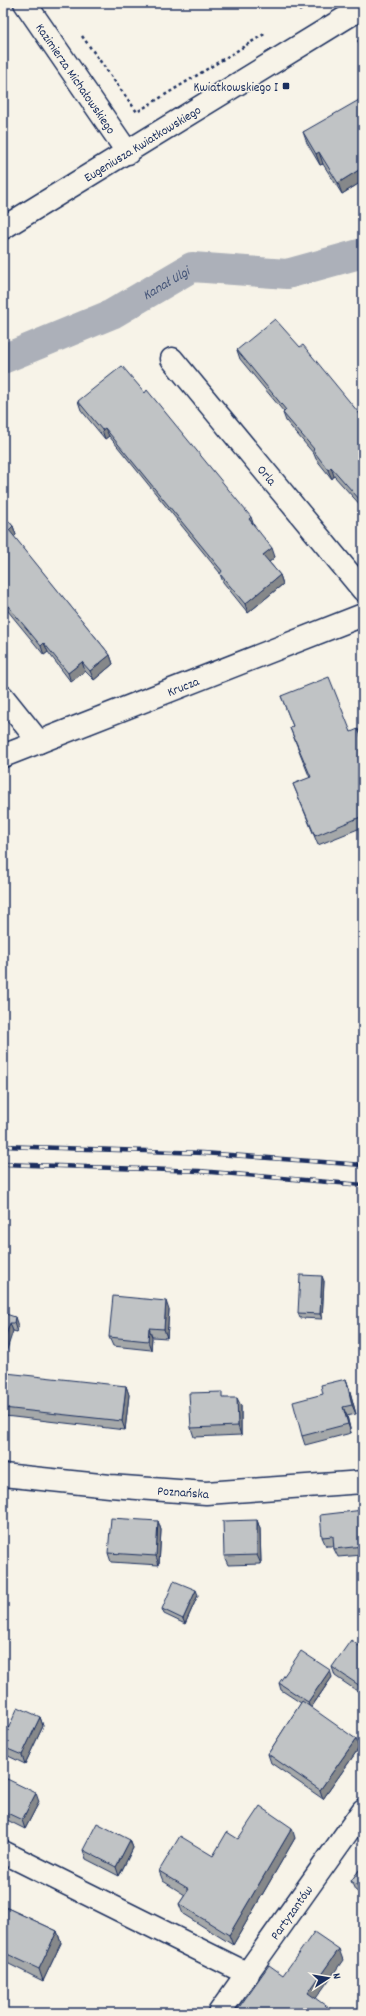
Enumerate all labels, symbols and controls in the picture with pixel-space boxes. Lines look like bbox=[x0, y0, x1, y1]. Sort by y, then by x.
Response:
street label: Kazimierza Michałowskiego bbox=[30, 20, 119, 139]
place label: Kwiatkowskiego I bbox=[193, 79, 278, 98]
marker: Kwiatkowskiego I bbox=[281, 81, 291, 91]
street label: Eugeniusza Kwiatkowskiego bbox=[81, 102, 206, 188]
water label: Kanał Ulgi bbox=[139, 261, 196, 306]
street label: Orla bbox=[251, 462, 280, 491]
street label: Krucza bbox=[165, 673, 203, 703]
street label: Poznańska bbox=[157, 1482, 210, 1505]
street label: Partyzantów bbox=[267, 1882, 319, 1944]
north arrow bbox=[308, 1958, 348, 1998]
text: N bbox=[327, 1972, 344, 1981]

